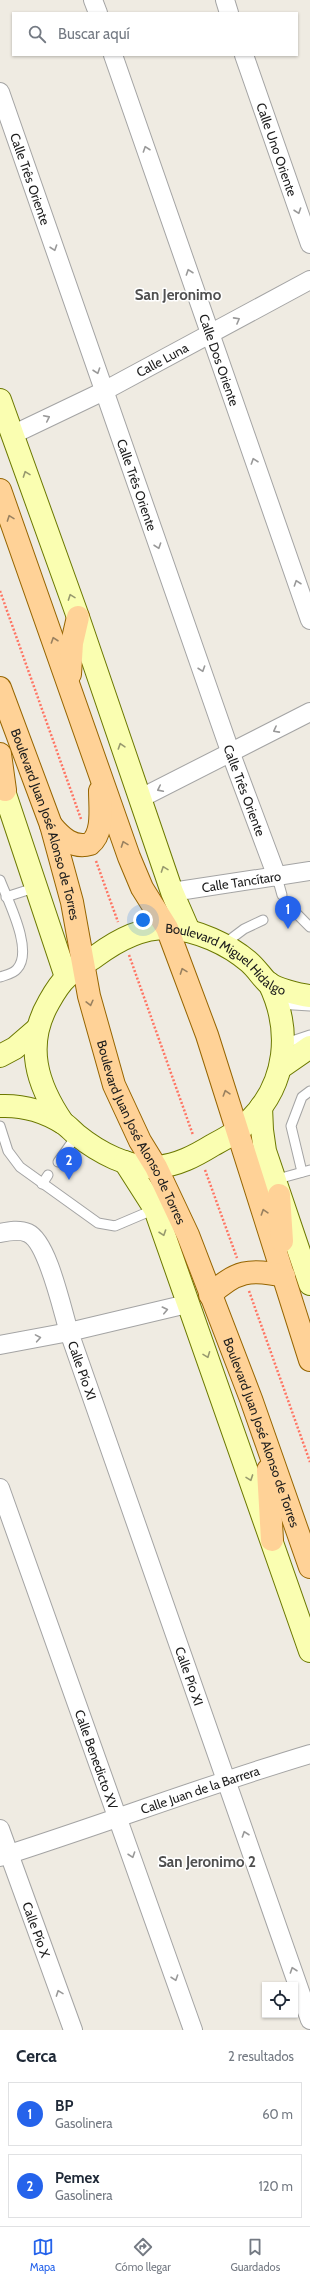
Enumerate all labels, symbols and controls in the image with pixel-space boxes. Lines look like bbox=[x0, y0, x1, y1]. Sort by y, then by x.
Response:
search box bbox=[12, 12, 298, 56]
icon: search bbox=[26, 23, 48, 45]
text: Buscar aquí bbox=[58, 25, 130, 43]
street label: Calle Uno Oriente bbox=[253, 100, 301, 199]
street label: Calle Três Oriente bbox=[7, 131, 54, 227]
one-way arrow bbox=[142, 146, 150, 153]
one-way arrow bbox=[294, 207, 302, 214]
one-way arrow bbox=[49, 244, 58, 251]
one-way arrow bbox=[185, 268, 193, 275]
district label: San Jeronimo bbox=[135, 286, 222, 304]
street label: Calle Dos Oriente bbox=[196, 312, 243, 408]
one-way arrow bbox=[233, 317, 240, 324]
street label: Calle Luna bbox=[133, 339, 192, 380]
one-way arrow bbox=[92, 367, 100, 374]
one-way arrow bbox=[43, 415, 51, 423]
street label: Calle Três Oriente bbox=[114, 437, 161, 533]
one-way arrow bbox=[251, 457, 259, 464]
one-way arrow bbox=[23, 471, 31, 478]
one-way arrow bbox=[7, 514, 15, 521]
one-way arrow bbox=[154, 543, 162, 550]
one-way arrow bbox=[293, 580, 302, 587]
one-way arrow bbox=[67, 593, 75, 600]
one-way arrow bbox=[50, 637, 58, 644]
one-way arrow bbox=[197, 665, 205, 672]
street label: Boulevard Juan José Alonso de Torres bbox=[8, 726, 83, 922]
one-way arrow bbox=[272, 726, 280, 733]
one-way arrow bbox=[117, 743, 126, 750]
street label: Calle Três Oriente bbox=[220, 743, 269, 839]
one-way arrow bbox=[156, 784, 164, 792]
one-way arrow bbox=[121, 840, 129, 847]
one-way arrow bbox=[160, 866, 168, 873]
street label: Calle Tancítaro bbox=[200, 868, 282, 895]
pin: 1 bbox=[275, 896, 301, 929]
your location bbox=[133, 910, 153, 930]
street label: Boulevard Miguel Hidalgo bbox=[165, 920, 288, 998]
one-way arrow bbox=[179, 968, 187, 975]
one-way arrow bbox=[85, 999, 94, 1006]
street label: Boulevard Juan José Alonso de Torres bbox=[94, 1038, 190, 1227]
one-way arrow bbox=[222, 1090, 231, 1097]
pin: 2 bbox=[56, 1147, 82, 1180]
one-way arrow bbox=[260, 1209, 269, 1216]
one-way arrow bbox=[158, 1229, 167, 1236]
one-way arrow bbox=[162, 1306, 168, 1314]
one-way arrow bbox=[35, 1334, 41, 1343]
street label: Boulevard Juan José Alonso de Torres bbox=[220, 1335, 304, 1530]
street label: Calle Pío XI bbox=[65, 1339, 100, 1402]
one-way arrow bbox=[202, 1351, 210, 1358]
one-way arrow bbox=[245, 1474, 253, 1481]
street label: Calle Pío XI bbox=[172, 1645, 207, 1708]
street label: Calle Benedicto XV bbox=[72, 1708, 122, 1811]
street label: Calle Juan de la Barrera bbox=[138, 1762, 262, 1817]
one-way arrow bbox=[242, 1830, 250, 1837]
one-way arrow bbox=[127, 1851, 136, 1858]
district label: San Jeronimo 2 bbox=[158, 1853, 256, 1871]
street label: Calle Pío X bbox=[19, 1900, 54, 1960]
one-way arrow bbox=[289, 1966, 297, 1973]
one-way arrow bbox=[170, 1974, 178, 1981]
map controls bbox=[262, 1982, 298, 2018]
button: locate bbox=[262, 1982, 298, 2018]
one-way arrow bbox=[56, 1990, 64, 1997]
text: Cerca bbox=[16, 2046, 57, 2066]
text: 2 resultados bbox=[228, 2048, 294, 2064]
text: BP bbox=[55, 2097, 73, 2115]
text: 1 bbox=[28, 2106, 32, 2122]
text: 60 m bbox=[262, 2106, 293, 2122]
text: Gasolinera bbox=[55, 2115, 113, 2131]
text: Pemex bbox=[55, 2169, 100, 2187]
text: 2 bbox=[27, 2178, 33, 2194]
text: 120 m bbox=[259, 2178, 293, 2194]
text: Gasolinera bbox=[55, 2187, 113, 2203]
tab: Mapa bbox=[30, 2236, 55, 2274]
tab: Cómo llegar bbox=[115, 2236, 171, 2274]
tab: Guardados bbox=[230, 2236, 280, 2274]

